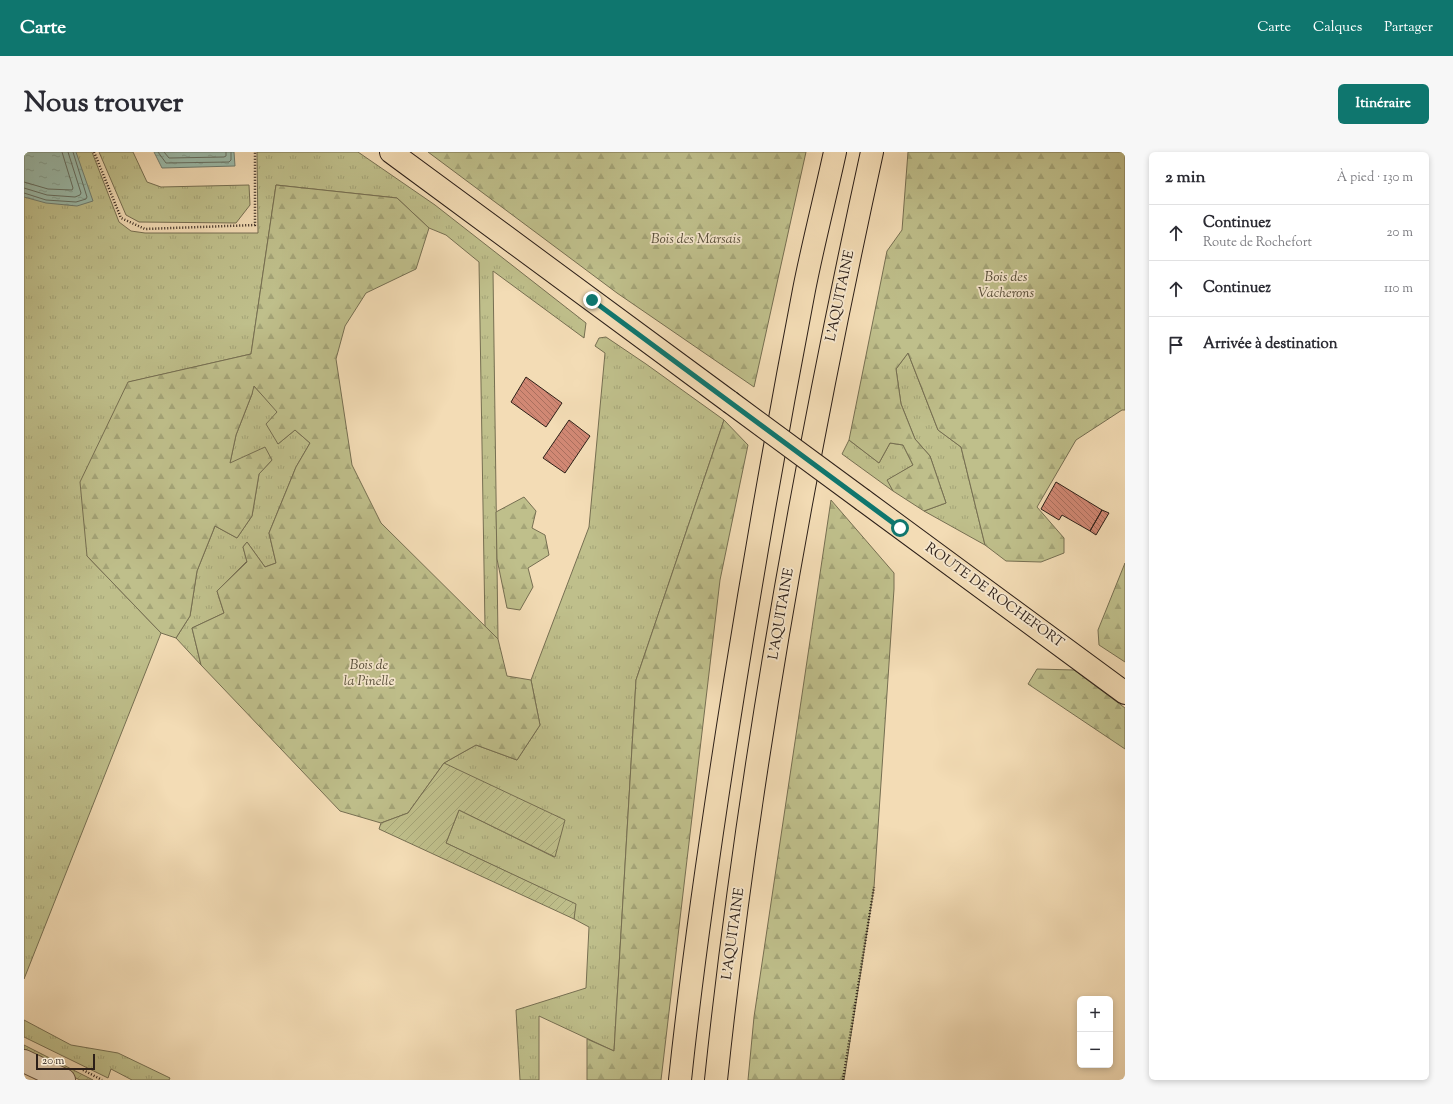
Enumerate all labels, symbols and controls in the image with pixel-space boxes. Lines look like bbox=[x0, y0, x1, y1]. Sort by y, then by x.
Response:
text: Carte bbox=[20, 15, 66, 42]
text: Carte bbox=[1257, 18, 1291, 38]
text: Calques bbox=[1313, 18, 1362, 38]
text: Partager bbox=[1384, 18, 1433, 38]
text: Nous trouver bbox=[24, 84, 183, 124]
button: Itinéraire bbox=[1338, 84, 1429, 124]
text: 2 min bbox=[1165, 166, 1206, 190]
text: À pied · 130 m bbox=[1337, 169, 1413, 187]
text: Continuez bbox=[1203, 213, 1271, 234]
icon: ahead bbox=[1165, 222, 1187, 244]
text: 20 m bbox=[1387, 224, 1413, 242]
park label: Bois des Marsais bbox=[651, 230, 741, 250]
text: Route de Rochefort bbox=[1203, 234, 1312, 252]
street label: L'AQUITAINE bbox=[822, 248, 861, 343]
park label: Bois des Vacherons bbox=[978, 268, 1035, 304]
icon: ahead bbox=[1165, 278, 1187, 300]
text: Continuez bbox=[1203, 278, 1271, 299]
text: 110 m bbox=[1384, 280, 1413, 298]
route end bbox=[583, 291, 601, 309]
icon: arrive bbox=[1165, 334, 1187, 356]
text: Arrivée à destination bbox=[1203, 334, 1338, 355]
route start bbox=[891, 519, 909, 537]
street label: ROUTE DE ROCHEFORT bbox=[920, 539, 1068, 653]
street label: L'AQUITAINE bbox=[764, 566, 800, 661]
park label: Bois de la Pinelle bbox=[344, 656, 395, 692]
street label: L'AQUITAINE bbox=[718, 886, 750, 981]
map controls bbox=[1077, 996, 1113, 1068]
button: + bbox=[1077, 996, 1113, 1032]
button: − bbox=[1077, 1032, 1113, 1068]
scale bar bbox=[36, 1052, 95, 1071]
text: 20 m bbox=[42, 1053, 64, 1069]

